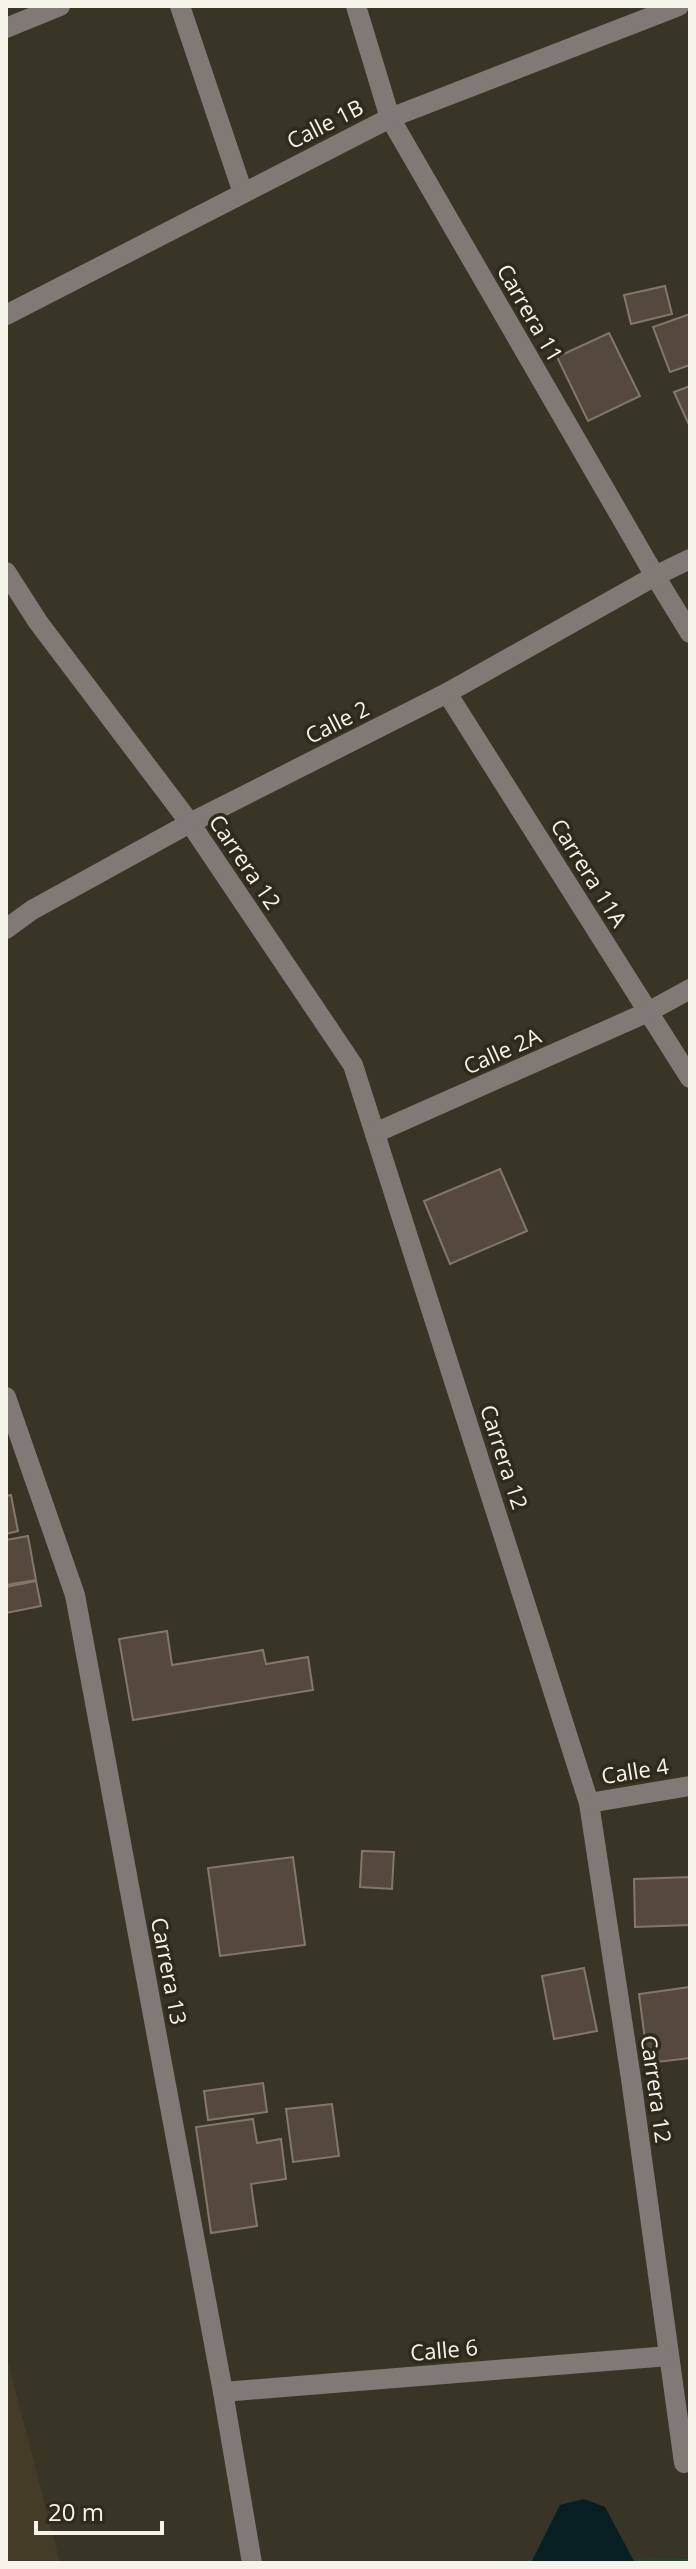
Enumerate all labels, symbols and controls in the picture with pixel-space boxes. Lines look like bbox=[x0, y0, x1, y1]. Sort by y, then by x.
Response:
street label: Calle 1B bbox=[281, 91, 368, 155]
street label: Carrera 11 bbox=[491, 258, 571, 367]
street label: Calle 2 bbox=[300, 692, 374, 750]
street label: Carrera 12 bbox=[203, 808, 289, 915]
street label: Carrera 11A bbox=[545, 813, 635, 932]
street label: Calle 2A bbox=[458, 1020, 545, 1080]
street label: Carrera 12 bbox=[474, 1400, 536, 1513]
street label: Calle 4 bbox=[599, 1750, 671, 1790]
street label: Carrera 13 bbox=[145, 1915, 195, 2027]
street label: Carrera 12 bbox=[635, 2033, 679, 2145]
street label: Calle 6 bbox=[409, 2331, 479, 2367]
scale bar bbox=[36, 2485, 162, 2535]
text: 20 m bbox=[48, 2495, 104, 2528]

